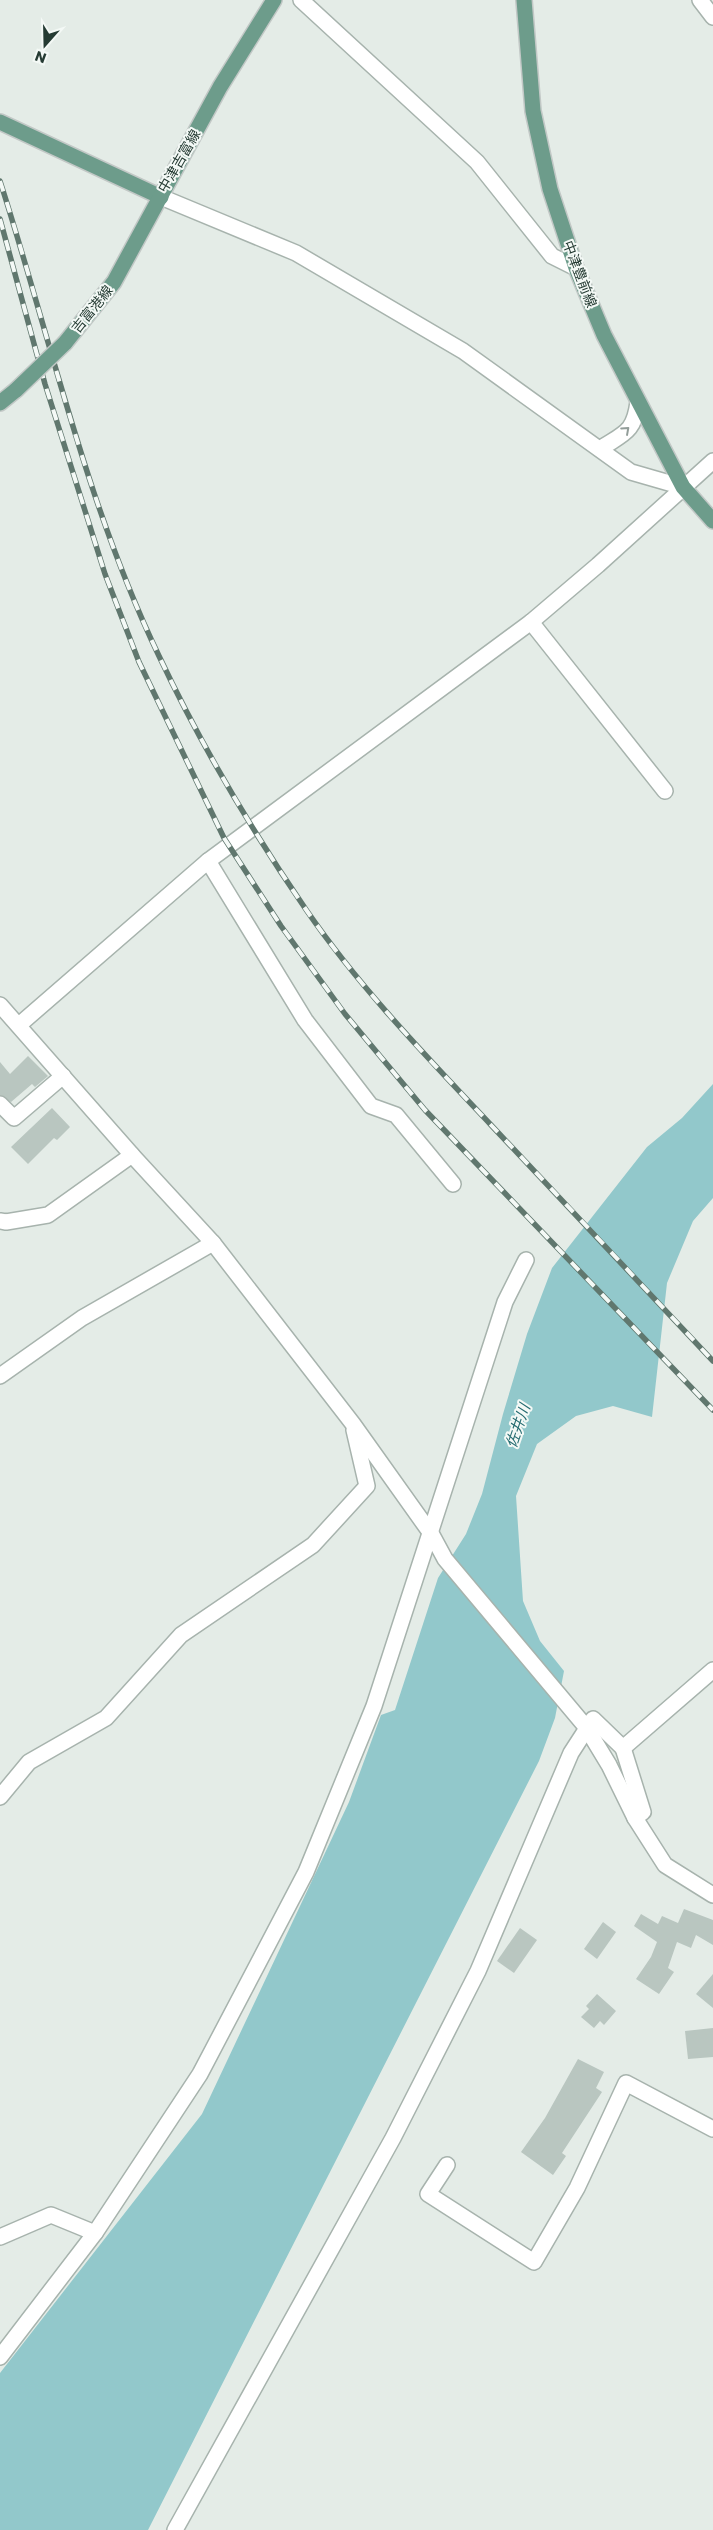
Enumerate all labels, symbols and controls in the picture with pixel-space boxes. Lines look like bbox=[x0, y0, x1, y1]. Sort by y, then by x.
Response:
north arrow bbox=[20, 20, 70, 70]
text: N bbox=[32, 46, 49, 68]
street label: 中津吉富線 bbox=[153, 126, 205, 196]
street label: 中津豊前線 bbox=[558, 238, 602, 310]
street label: 吉富港線 bbox=[67, 281, 117, 337]
one-way arrow bbox=[621, 427, 630, 436]
water label: 佐井川 bbox=[500, 1399, 535, 1451]

